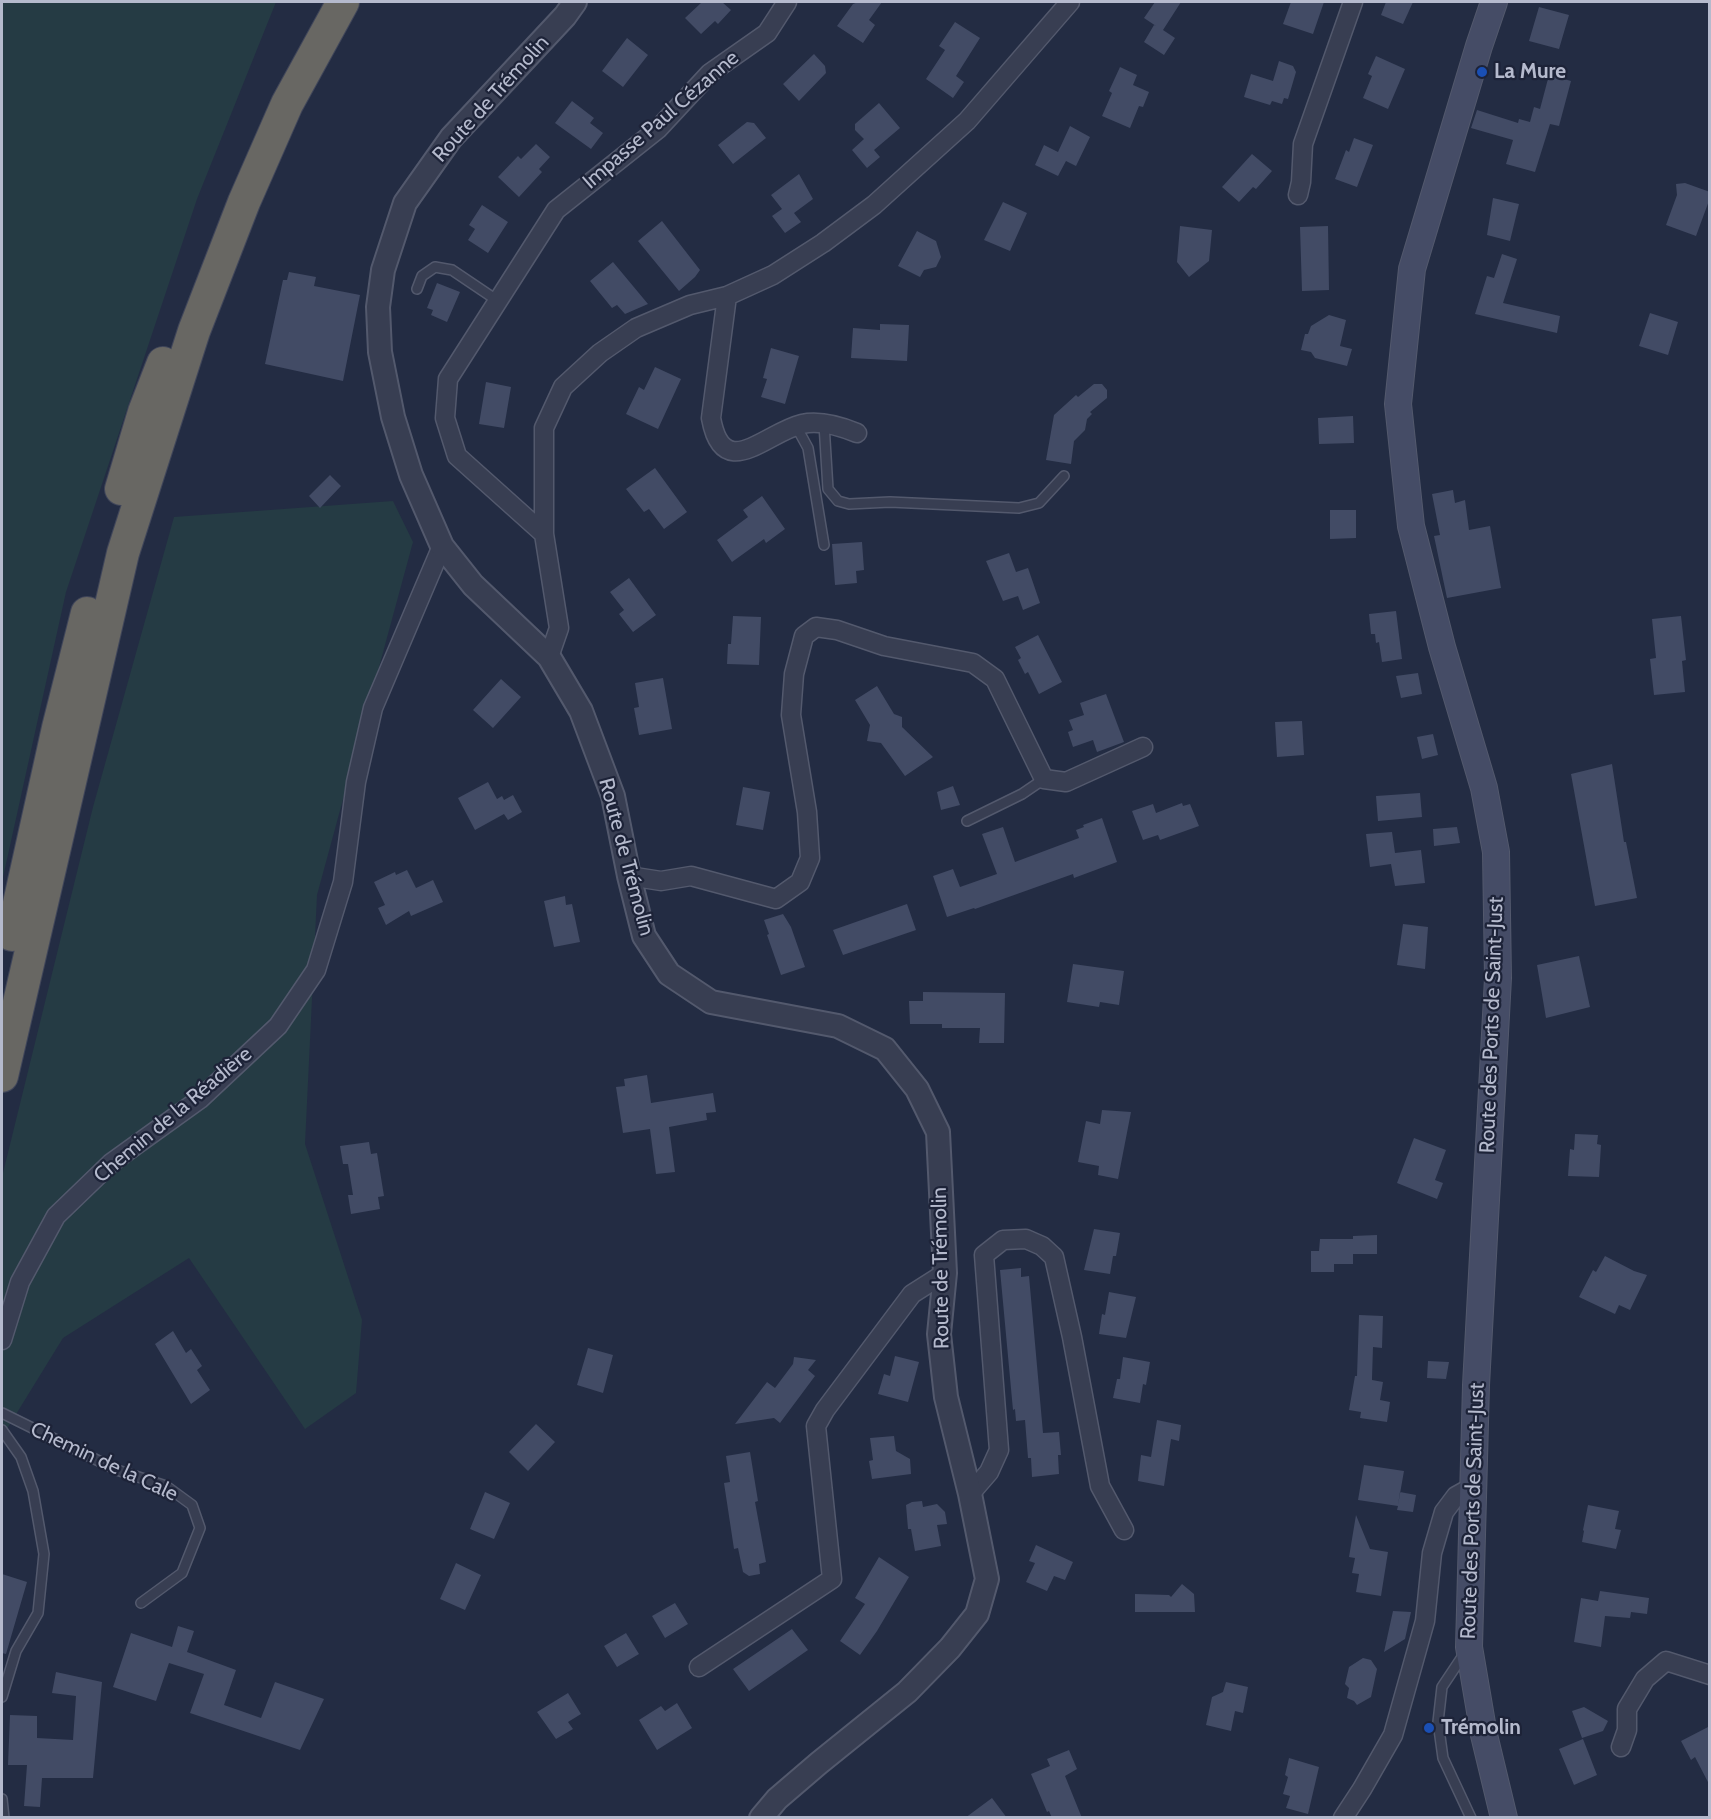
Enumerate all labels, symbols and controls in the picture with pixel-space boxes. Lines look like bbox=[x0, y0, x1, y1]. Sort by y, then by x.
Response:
street label: Route de Trémolin bbox=[427, 30, 555, 168]
street label: Impasse Paul Cézanne bbox=[578, 45, 744, 195]
place label: La Mure bbox=[1494, 59, 1566, 85]
marker: La Mure bbox=[1475, 65, 1489, 79]
street label: Route de Trémolin bbox=[593, 776, 659, 938]
street label: Route des Ports de Saint-Just bbox=[1475, 896, 1509, 1154]
street label: Chemin de la Réadière bbox=[89, 1042, 257, 1188]
street label: Route de Trémolin bbox=[927, 1187, 955, 1349]
street label: Route des Ports de Saint-Just bbox=[1456, 1382, 1490, 1640]
street label: Chemin de la Cale bbox=[26, 1417, 182, 1507]
place label: Trémolin bbox=[1441, 1715, 1521, 1741]
marker: Trémolin bbox=[1422, 1721, 1436, 1735]

